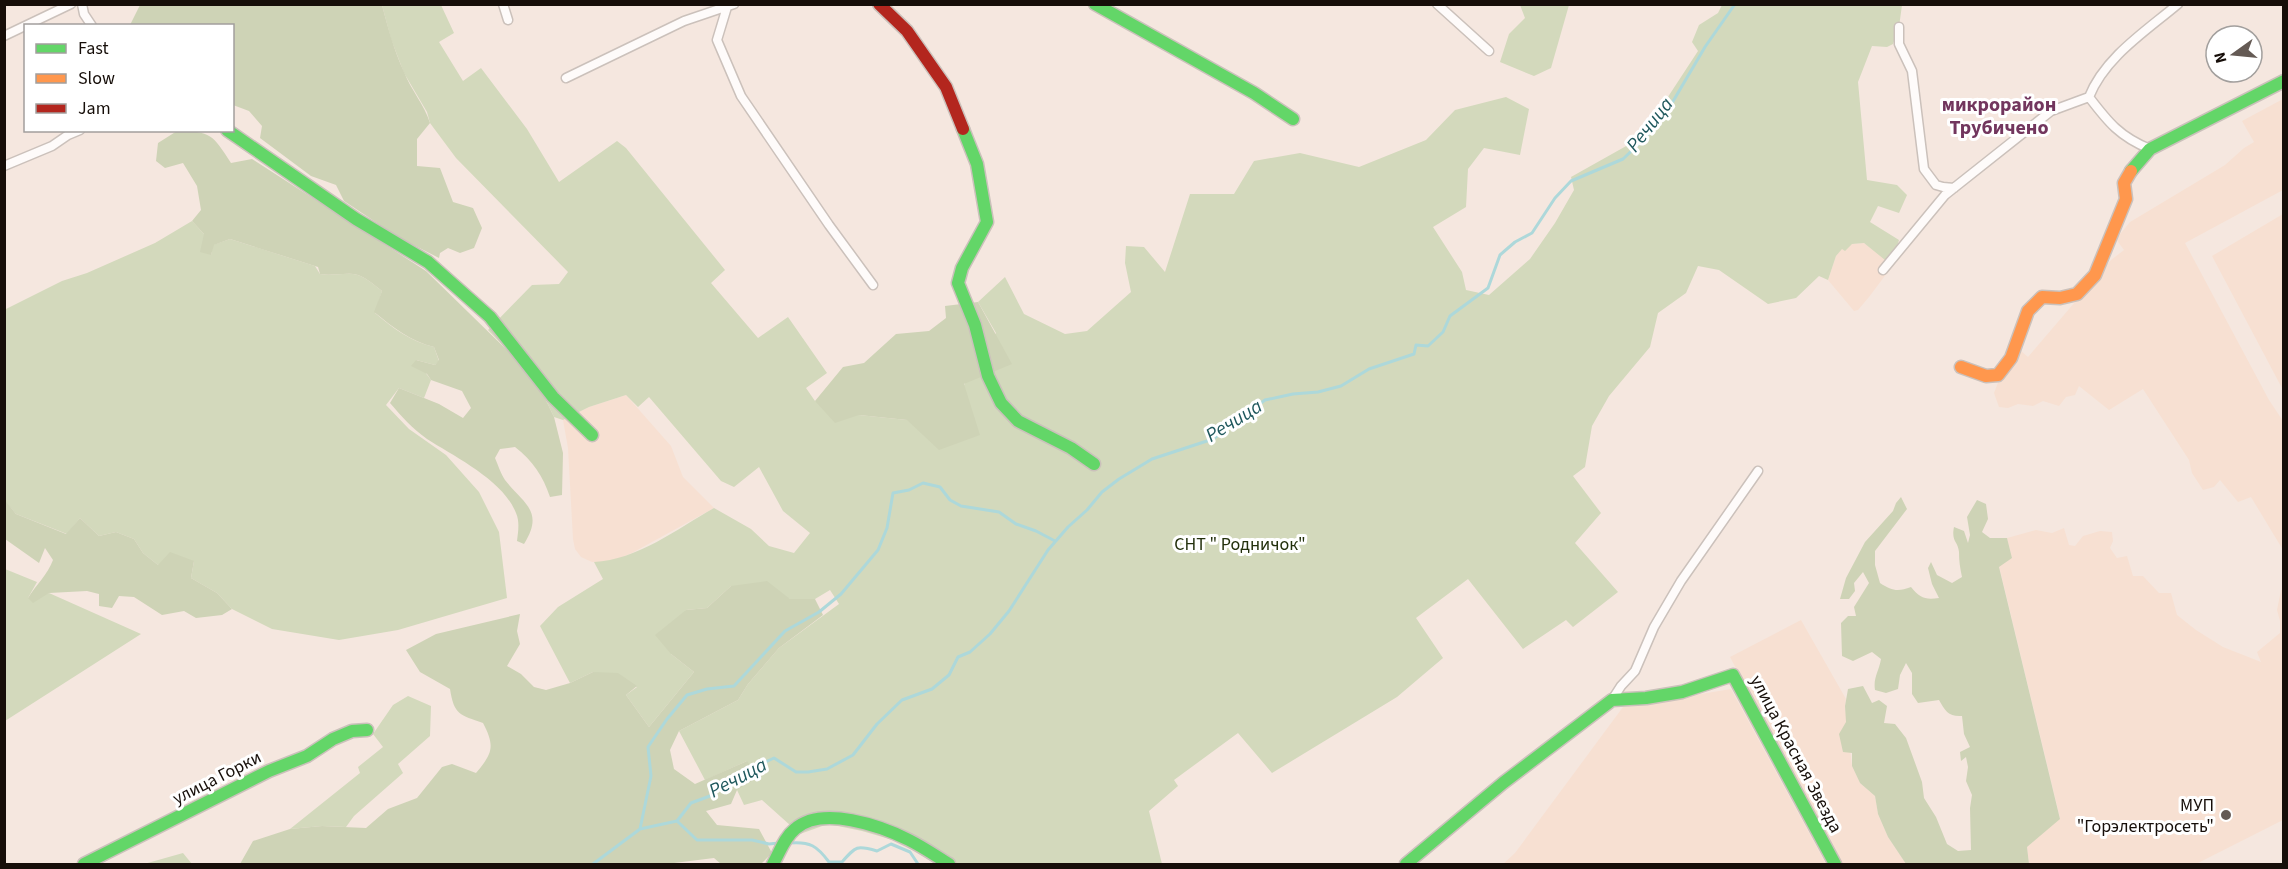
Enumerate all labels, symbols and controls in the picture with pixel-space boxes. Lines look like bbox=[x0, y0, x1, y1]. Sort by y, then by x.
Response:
legend bbox=[24, 24, 234, 132]
north arrow bbox=[2204, 24, 2264, 84]
text: Fast bbox=[78, 36, 109, 61]
text: N bbox=[2208, 50, 2232, 66]
text: Slow bbox=[78, 66, 115, 91]
district label: микрорайон Трубичено bbox=[1942, 91, 2056, 142]
water label: Речица bbox=[1620, 92, 1680, 158]
text: Jam bbox=[78, 96, 111, 121]
water label: Речица bbox=[1200, 392, 1268, 449]
park label: СНТ " Родничок" bbox=[1174, 532, 1306, 557]
street label: улица Красная Звезда bbox=[1744, 671, 1848, 837]
street label: улица Горки bbox=[168, 745, 266, 811]
water label: Речица bbox=[704, 751, 772, 805]
place label: МУП "Горэлектросеть" bbox=[2077, 793, 2214, 839]
marker: МУП "Горэлектросеть" bbox=[2219, 808, 2233, 822]

